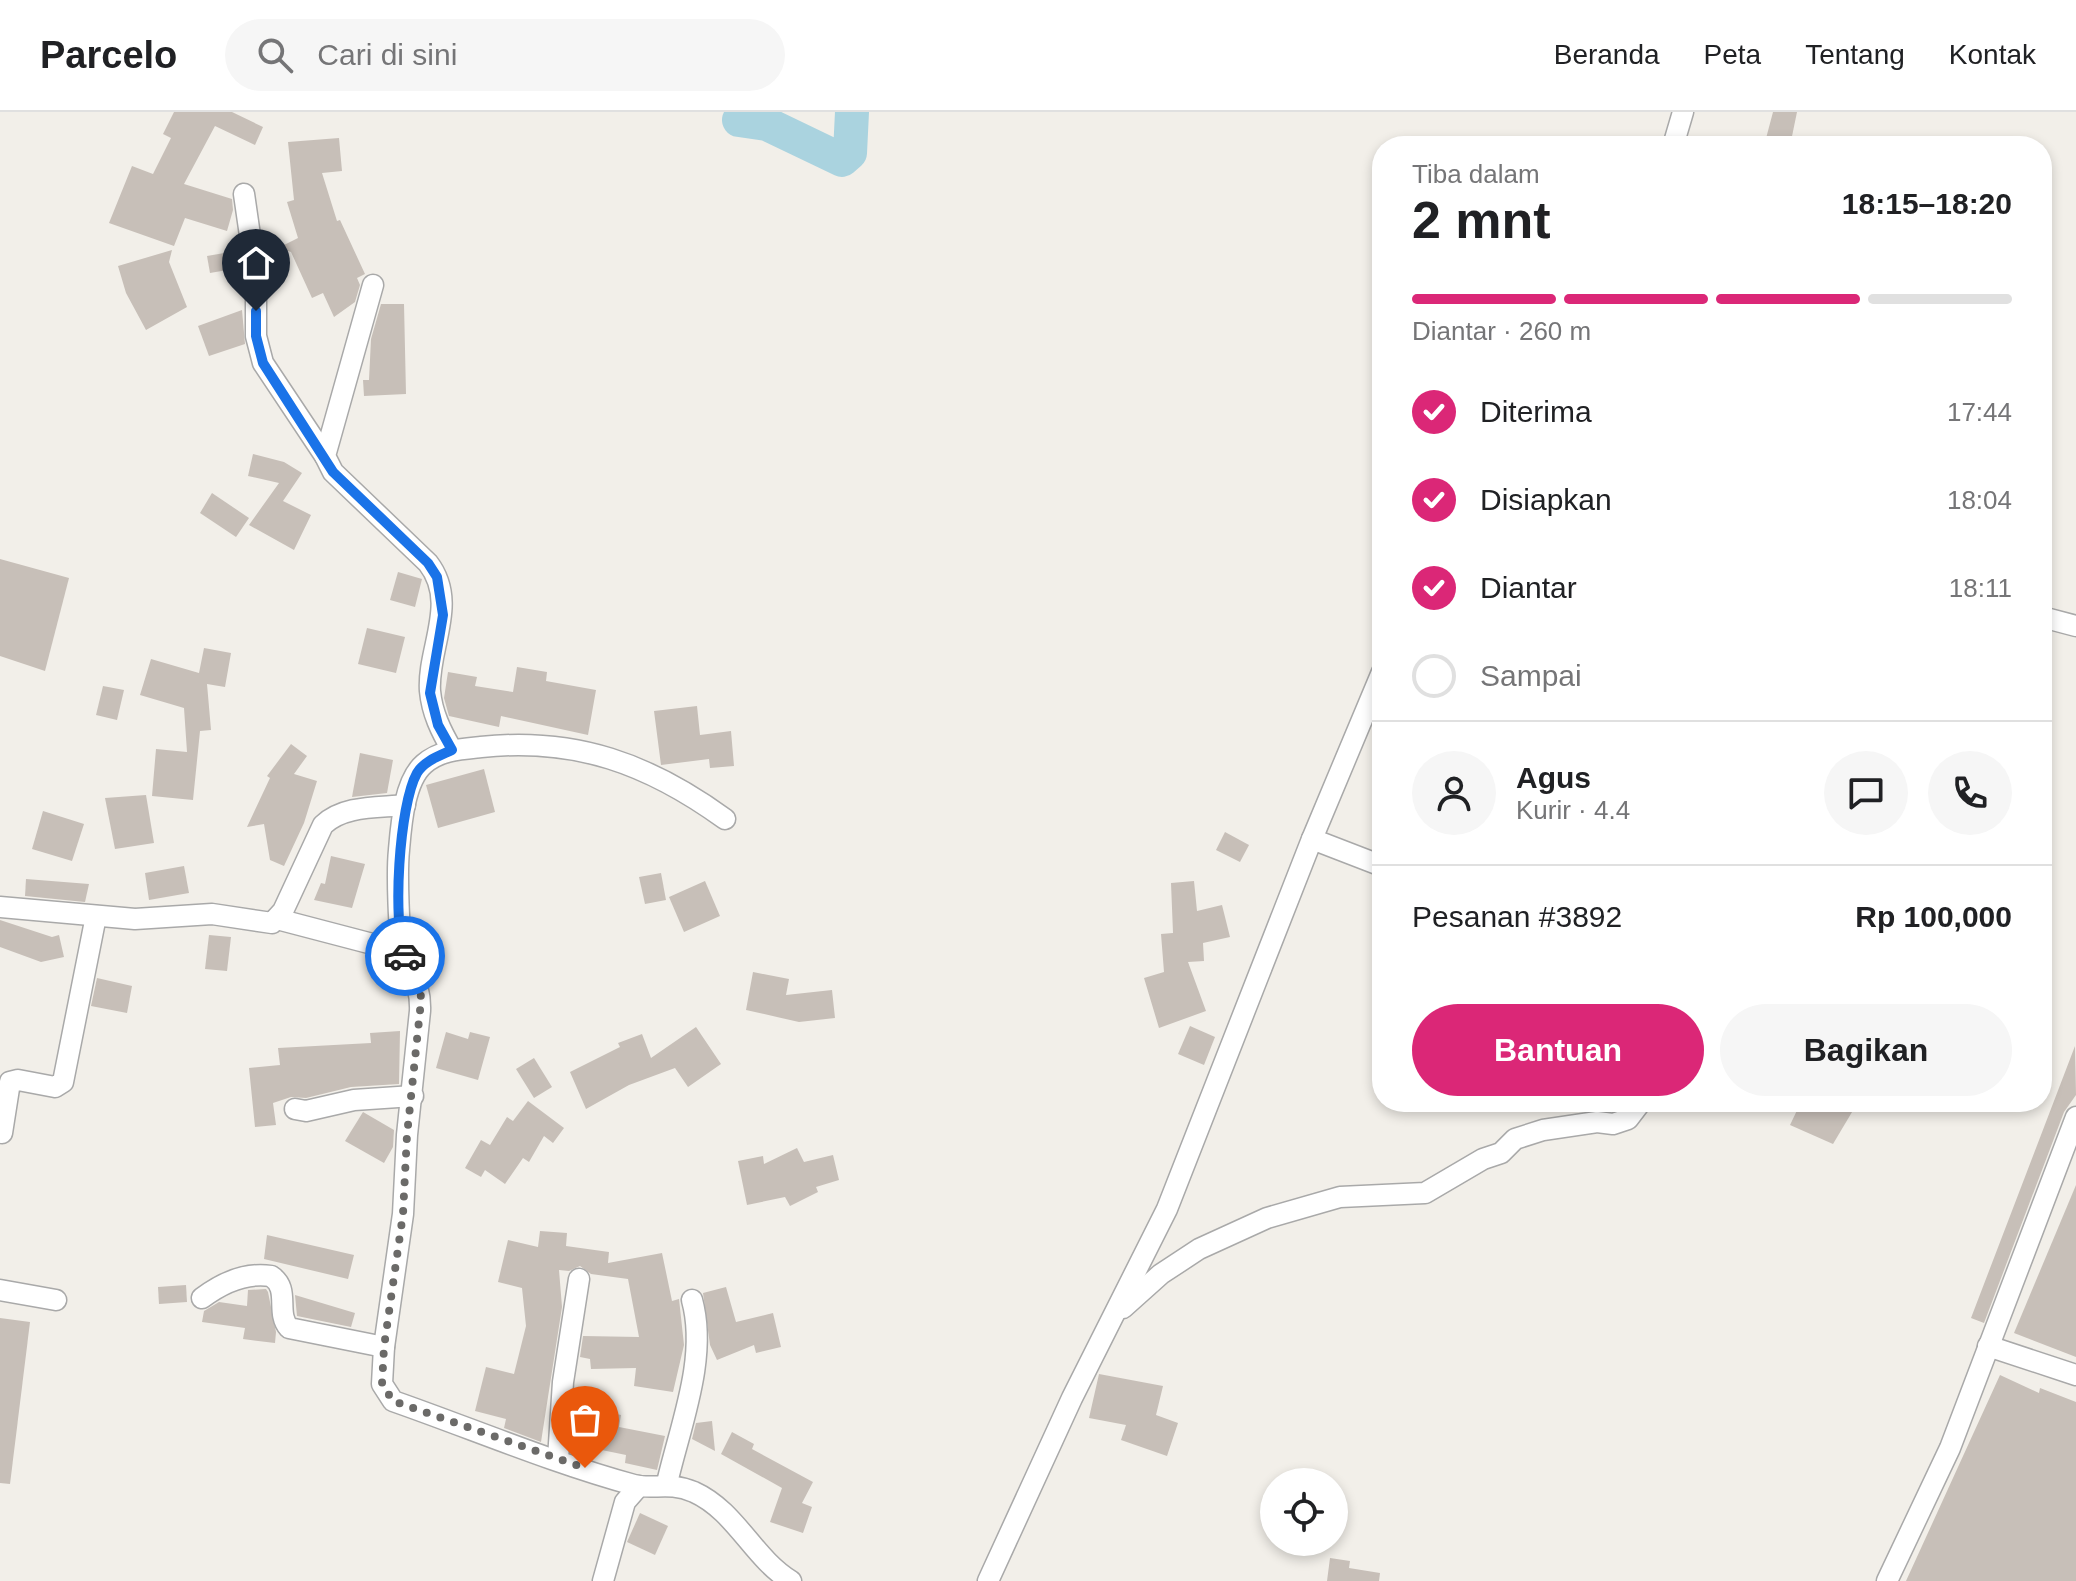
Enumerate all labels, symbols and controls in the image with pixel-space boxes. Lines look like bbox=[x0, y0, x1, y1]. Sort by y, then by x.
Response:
search box bbox=[225, 19, 785, 91]
icon: search bbox=[253, 33, 297, 77]
text: Parcelo bbox=[40, 34, 177, 76]
text: Cari di sini bbox=[317, 38, 457, 71]
text: Beranda bbox=[1554, 39, 1660, 70]
text: Peta bbox=[1704, 39, 1761, 70]
text: Tentang bbox=[1805, 39, 1905, 70]
text: Kontak bbox=[1949, 39, 2036, 70]
text: Tiba dalam bbox=[1412, 159, 1540, 189]
text: 18:15–18:20 bbox=[1842, 187, 2012, 220]
text: 2 mnt bbox=[1412, 191, 1551, 249]
pin bbox=[222, 229, 290, 311]
icon: home bbox=[234, 241, 278, 285]
text: Diantar · 260 m bbox=[1412, 316, 1591, 346]
icon: check bbox=[1412, 390, 1456, 434]
text: Diterima bbox=[1480, 395, 1592, 428]
text: 17:44 bbox=[1947, 397, 2012, 427]
icon: check bbox=[1412, 478, 1456, 522]
text: Disiapkan bbox=[1480, 483, 1612, 516]
text: 18:04 bbox=[1947, 485, 2012, 515]
icon: check bbox=[1412, 566, 1456, 610]
text: Diantar bbox=[1480, 571, 1577, 604]
text: 18:11 bbox=[1949, 573, 2012, 603]
text: Sampai bbox=[1480, 659, 1582, 692]
button: person bbox=[1412, 751, 1496, 835]
button: chat bbox=[1824, 751, 1908, 835]
button: phone bbox=[1928, 751, 2012, 835]
text: Agus bbox=[1516, 761, 1591, 794]
text: Kurir · 4.4 bbox=[1516, 795, 1630, 825]
text: Pesanan #3892 bbox=[1412, 900, 1622, 933]
text: Rp 100,000 bbox=[1855, 900, 2012, 933]
courier bbox=[365, 916, 445, 996]
icon: car bbox=[383, 934, 427, 978]
button: Bantuan bbox=[1412, 1004, 1704, 1096]
button: Bagikan bbox=[1720, 1004, 2012, 1096]
pin bbox=[551, 1386, 619, 1468]
icon: bag bbox=[563, 1398, 607, 1442]
map controls bbox=[1260, 1468, 1348, 1556]
button: locate bbox=[1260, 1468, 1348, 1556]

